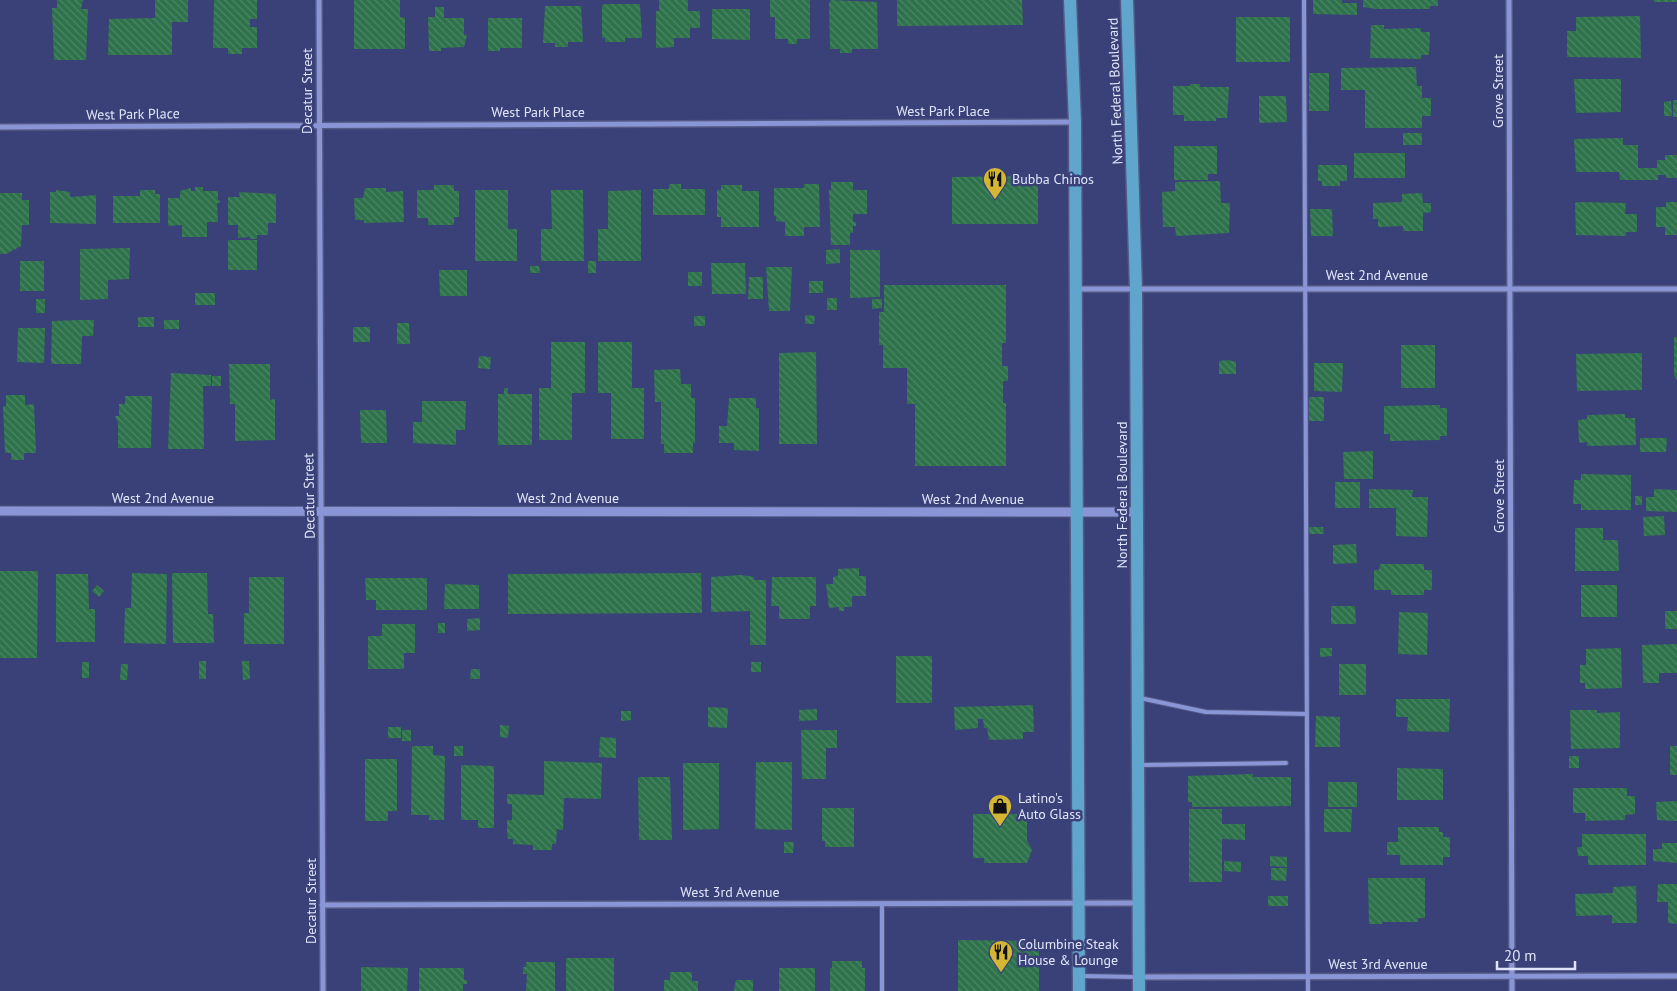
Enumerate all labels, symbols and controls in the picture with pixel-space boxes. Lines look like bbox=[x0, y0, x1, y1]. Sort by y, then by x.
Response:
street label: North Federal Boulevard bbox=[1103, 17, 1127, 165]
street label: Decatur Street bbox=[298, 48, 316, 134]
street label: Grove Street bbox=[1489, 54, 1507, 128]
street label: West Park Place bbox=[896, 102, 990, 120]
street label: West Park Place bbox=[491, 103, 585, 121]
street label: West Park Place bbox=[86, 104, 180, 124]
restaurant icon: Bubba Chinos bbox=[982, 166, 1008, 200]
place label: Bubba Chinos bbox=[1012, 170, 1094, 188]
street label: West 2nd Avenue bbox=[1326, 266, 1428, 284]
street label: North Federal Boulevard bbox=[1113, 422, 1131, 568]
street label: Decatur Street bbox=[299, 453, 319, 539]
street label: Grove Street bbox=[1490, 459, 1508, 533]
street label: West 2nd Avenue bbox=[112, 489, 214, 507]
street label: West 2nd Avenue bbox=[517, 489, 619, 507]
street label: West 2nd Avenue bbox=[922, 490, 1024, 508]
place label: Latino's Auto Glass bbox=[1018, 789, 1081, 823]
shop icon: Latino's Auto Glass bbox=[987, 793, 1013, 827]
street label: Decatur Street bbox=[302, 858, 320, 944]
street label: West 3rd Avenue bbox=[680, 883, 780, 901]
place label: Columbine Steak House & Lounge bbox=[1018, 935, 1119, 969]
scale bar bbox=[1497, 938, 1574, 970]
restaurant icon: Columbine Steak House & Lounge bbox=[988, 939, 1014, 973]
text: 20 m bbox=[1504, 946, 1537, 965]
street label: West 3rd Avenue bbox=[1328, 955, 1428, 973]

